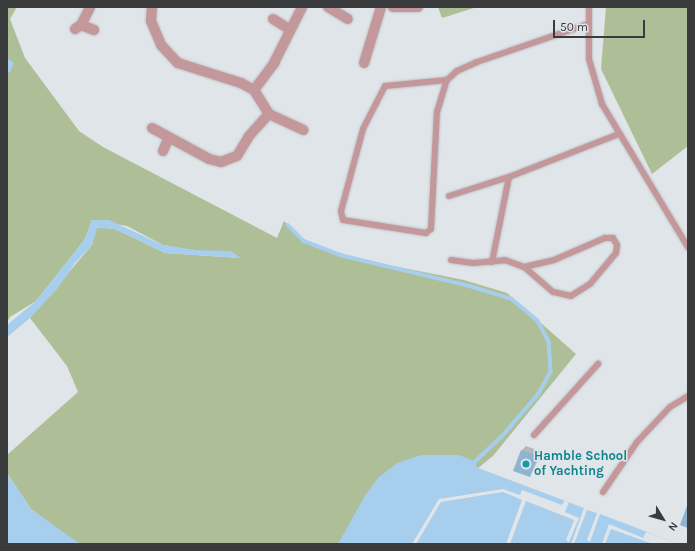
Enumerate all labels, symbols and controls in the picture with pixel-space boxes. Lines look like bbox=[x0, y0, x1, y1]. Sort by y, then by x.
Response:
scale bar bbox=[555, 12, 647, 38]
text: 50 m bbox=[560, 20, 588, 34]
place label: Hamble School of Yachting bbox=[534, 449, 627, 480]
marker: Hamble School of Yachting bbox=[521, 459, 531, 469]
north arrow bbox=[643, 499, 683, 539]
text: N bbox=[665, 519, 681, 534]

